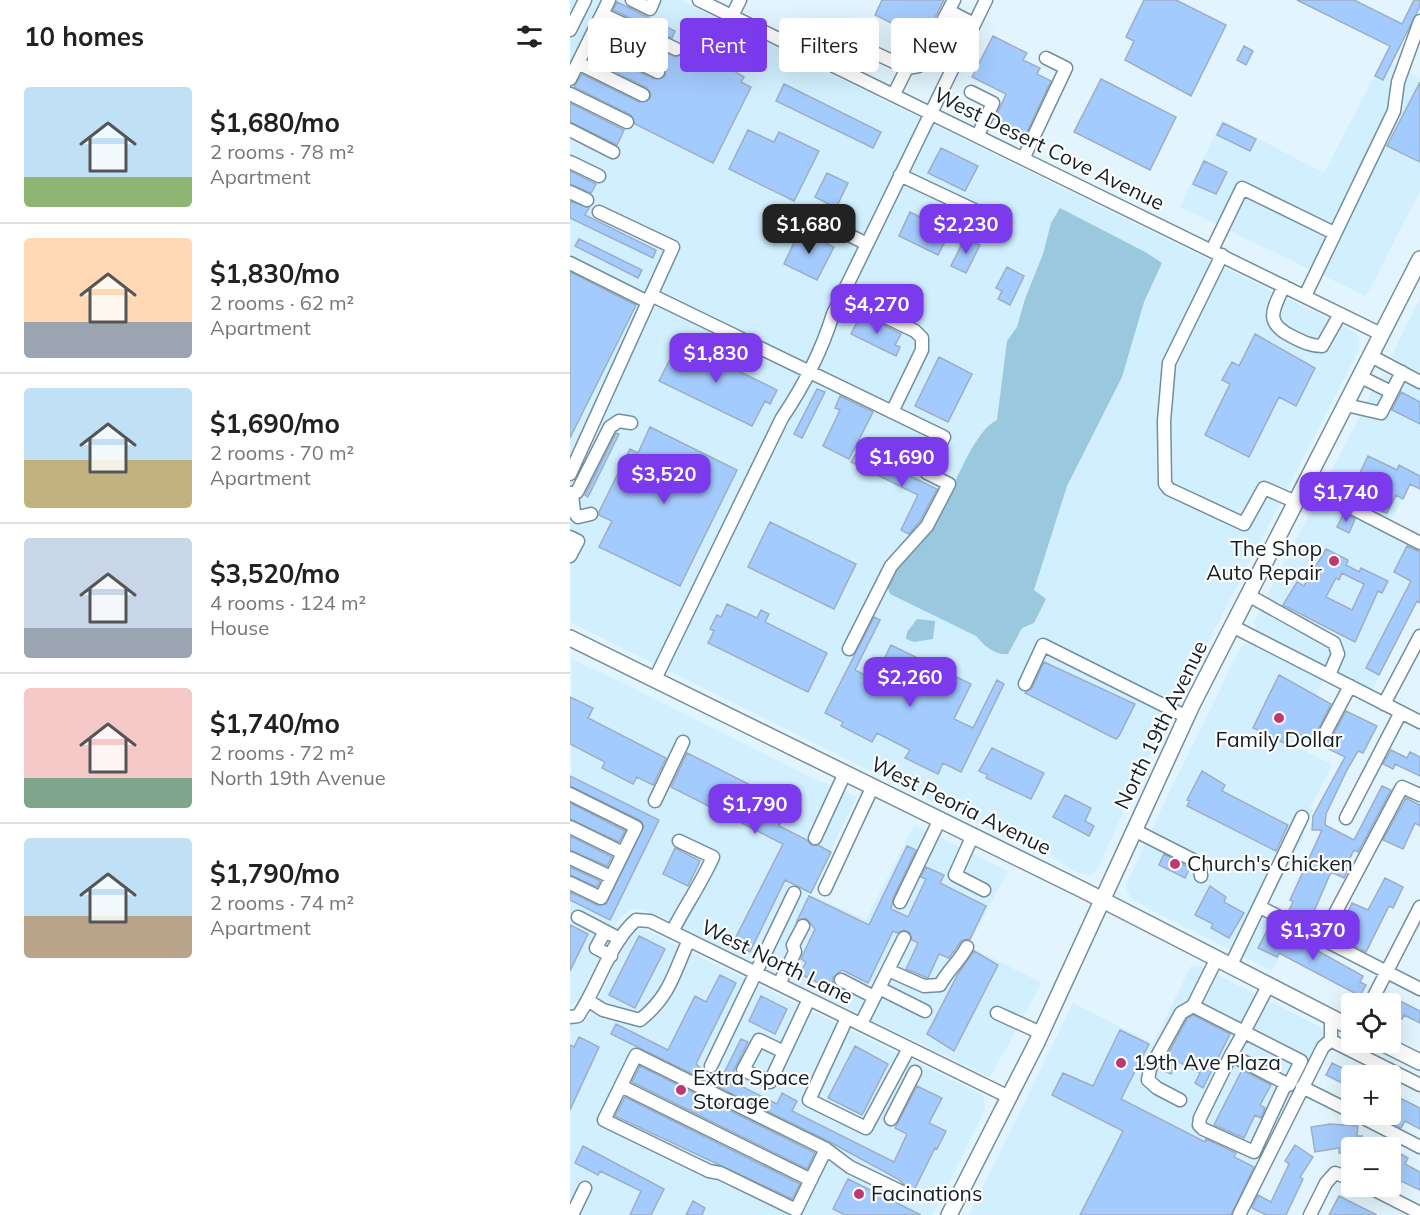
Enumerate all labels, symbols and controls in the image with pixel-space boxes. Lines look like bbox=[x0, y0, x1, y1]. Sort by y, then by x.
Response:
chip: Buy bbox=[588, 18, 668, 72]
chip: Rent bbox=[680, 18, 767, 72]
chip: Filters bbox=[779, 18, 879, 72]
chip: New bbox=[891, 18, 979, 72]
text: 10 homes bbox=[24, 20, 144, 53]
icon: filters bbox=[513, 20, 546, 53]
street label: West Desert Cove Avenue bbox=[930, 81, 1169, 215]
text: $1,680/mo bbox=[210, 106, 340, 139]
icon: home bbox=[72, 111, 144, 183]
text: 2 rooms · 78 m² bbox=[210, 139, 354, 164]
text: Apartment bbox=[210, 164, 311, 189]
pin: $1,680 bbox=[760, 204, 858, 255]
pin: $2,230 bbox=[917, 204, 1015, 255]
text: $1,680 bbox=[777, 211, 841, 236]
text: $2,230 bbox=[934, 211, 998, 236]
text: $1,830/mo bbox=[210, 257, 340, 290]
icon: home bbox=[72, 262, 144, 334]
pin: $4,270 bbox=[828, 284, 926, 335]
text: 2 rooms · 62 m² bbox=[210, 290, 354, 315]
text: $4,270 bbox=[845, 291, 909, 316]
text: Apartment bbox=[210, 315, 311, 340]
pin: $1,830 bbox=[667, 333, 765, 384]
text: $1,830 bbox=[684, 340, 748, 365]
text: $1,690/mo bbox=[210, 407, 340, 440]
icon: home bbox=[72, 412, 144, 484]
pin: $1,690 bbox=[853, 437, 951, 488]
text: 2 rooms · 70 m² bbox=[210, 440, 354, 465]
text: $1,690 bbox=[870, 444, 934, 469]
pin: $3,520 bbox=[615, 454, 713, 505]
text: $3,520 bbox=[632, 461, 696, 486]
text: Apartment bbox=[210, 465, 311, 490]
pin: $1,740 bbox=[1297, 472, 1395, 523]
text: $1,740 bbox=[1314, 479, 1378, 504]
place label: The Shop Auto Repair bbox=[1206, 535, 1322, 585]
marker: The Shop Auto Repair bbox=[1327, 554, 1341, 568]
text: $3,520/mo bbox=[210, 557, 340, 590]
icon: home bbox=[72, 562, 144, 634]
text: 4 rooms · 124 m² bbox=[210, 590, 366, 615]
text: House bbox=[210, 615, 269, 640]
street label: North 19th Avenue bbox=[1108, 636, 1212, 813]
pin: $2,260 bbox=[861, 657, 959, 708]
text: $2,260 bbox=[878, 664, 942, 689]
text: $1,740/mo bbox=[210, 707, 340, 740]
marker: Family Dollar bbox=[1272, 711, 1286, 725]
icon: home bbox=[72, 712, 144, 784]
place label: Family Dollar bbox=[1216, 726, 1343, 752]
text: 2 rooms · 72 m² bbox=[210, 740, 354, 765]
street label: West Peoria Avenue bbox=[867, 750, 1056, 860]
text: North 19th Avenue bbox=[210, 765, 386, 790]
pin: $1,790 bbox=[706, 784, 804, 835]
text: $1,790 bbox=[723, 791, 787, 816]
place label: Church's Chicken bbox=[1187, 850, 1353, 876]
text: $1,790/mo bbox=[210, 857, 340, 890]
marker: Church's Chicken bbox=[1168, 857, 1182, 871]
icon: home bbox=[72, 862, 144, 934]
text: 2 rooms · 74 m² bbox=[210, 890, 354, 915]
pin: $1,370 bbox=[1264, 910, 1362, 961]
street label: West North Lane bbox=[697, 913, 857, 1009]
text: Apartment bbox=[210, 915, 311, 940]
text: $1,370 bbox=[1281, 917, 1345, 942]
map controls bbox=[1341, 993, 1401, 1197]
button: locate bbox=[1341, 993, 1401, 1053]
place label: 19th Ave Plaza bbox=[1133, 1049, 1281, 1075]
marker: 19th Ave Plaza bbox=[1114, 1056, 1128, 1070]
place label: Extra Space Storage bbox=[693, 1064, 809, 1114]
button: + bbox=[1341, 1065, 1401, 1125]
marker: Extra Space Storage bbox=[674, 1083, 688, 1097]
button: − bbox=[1341, 1137, 1401, 1197]
place label: Facinations bbox=[871, 1180, 982, 1206]
marker: Facinations bbox=[852, 1187, 866, 1201]

